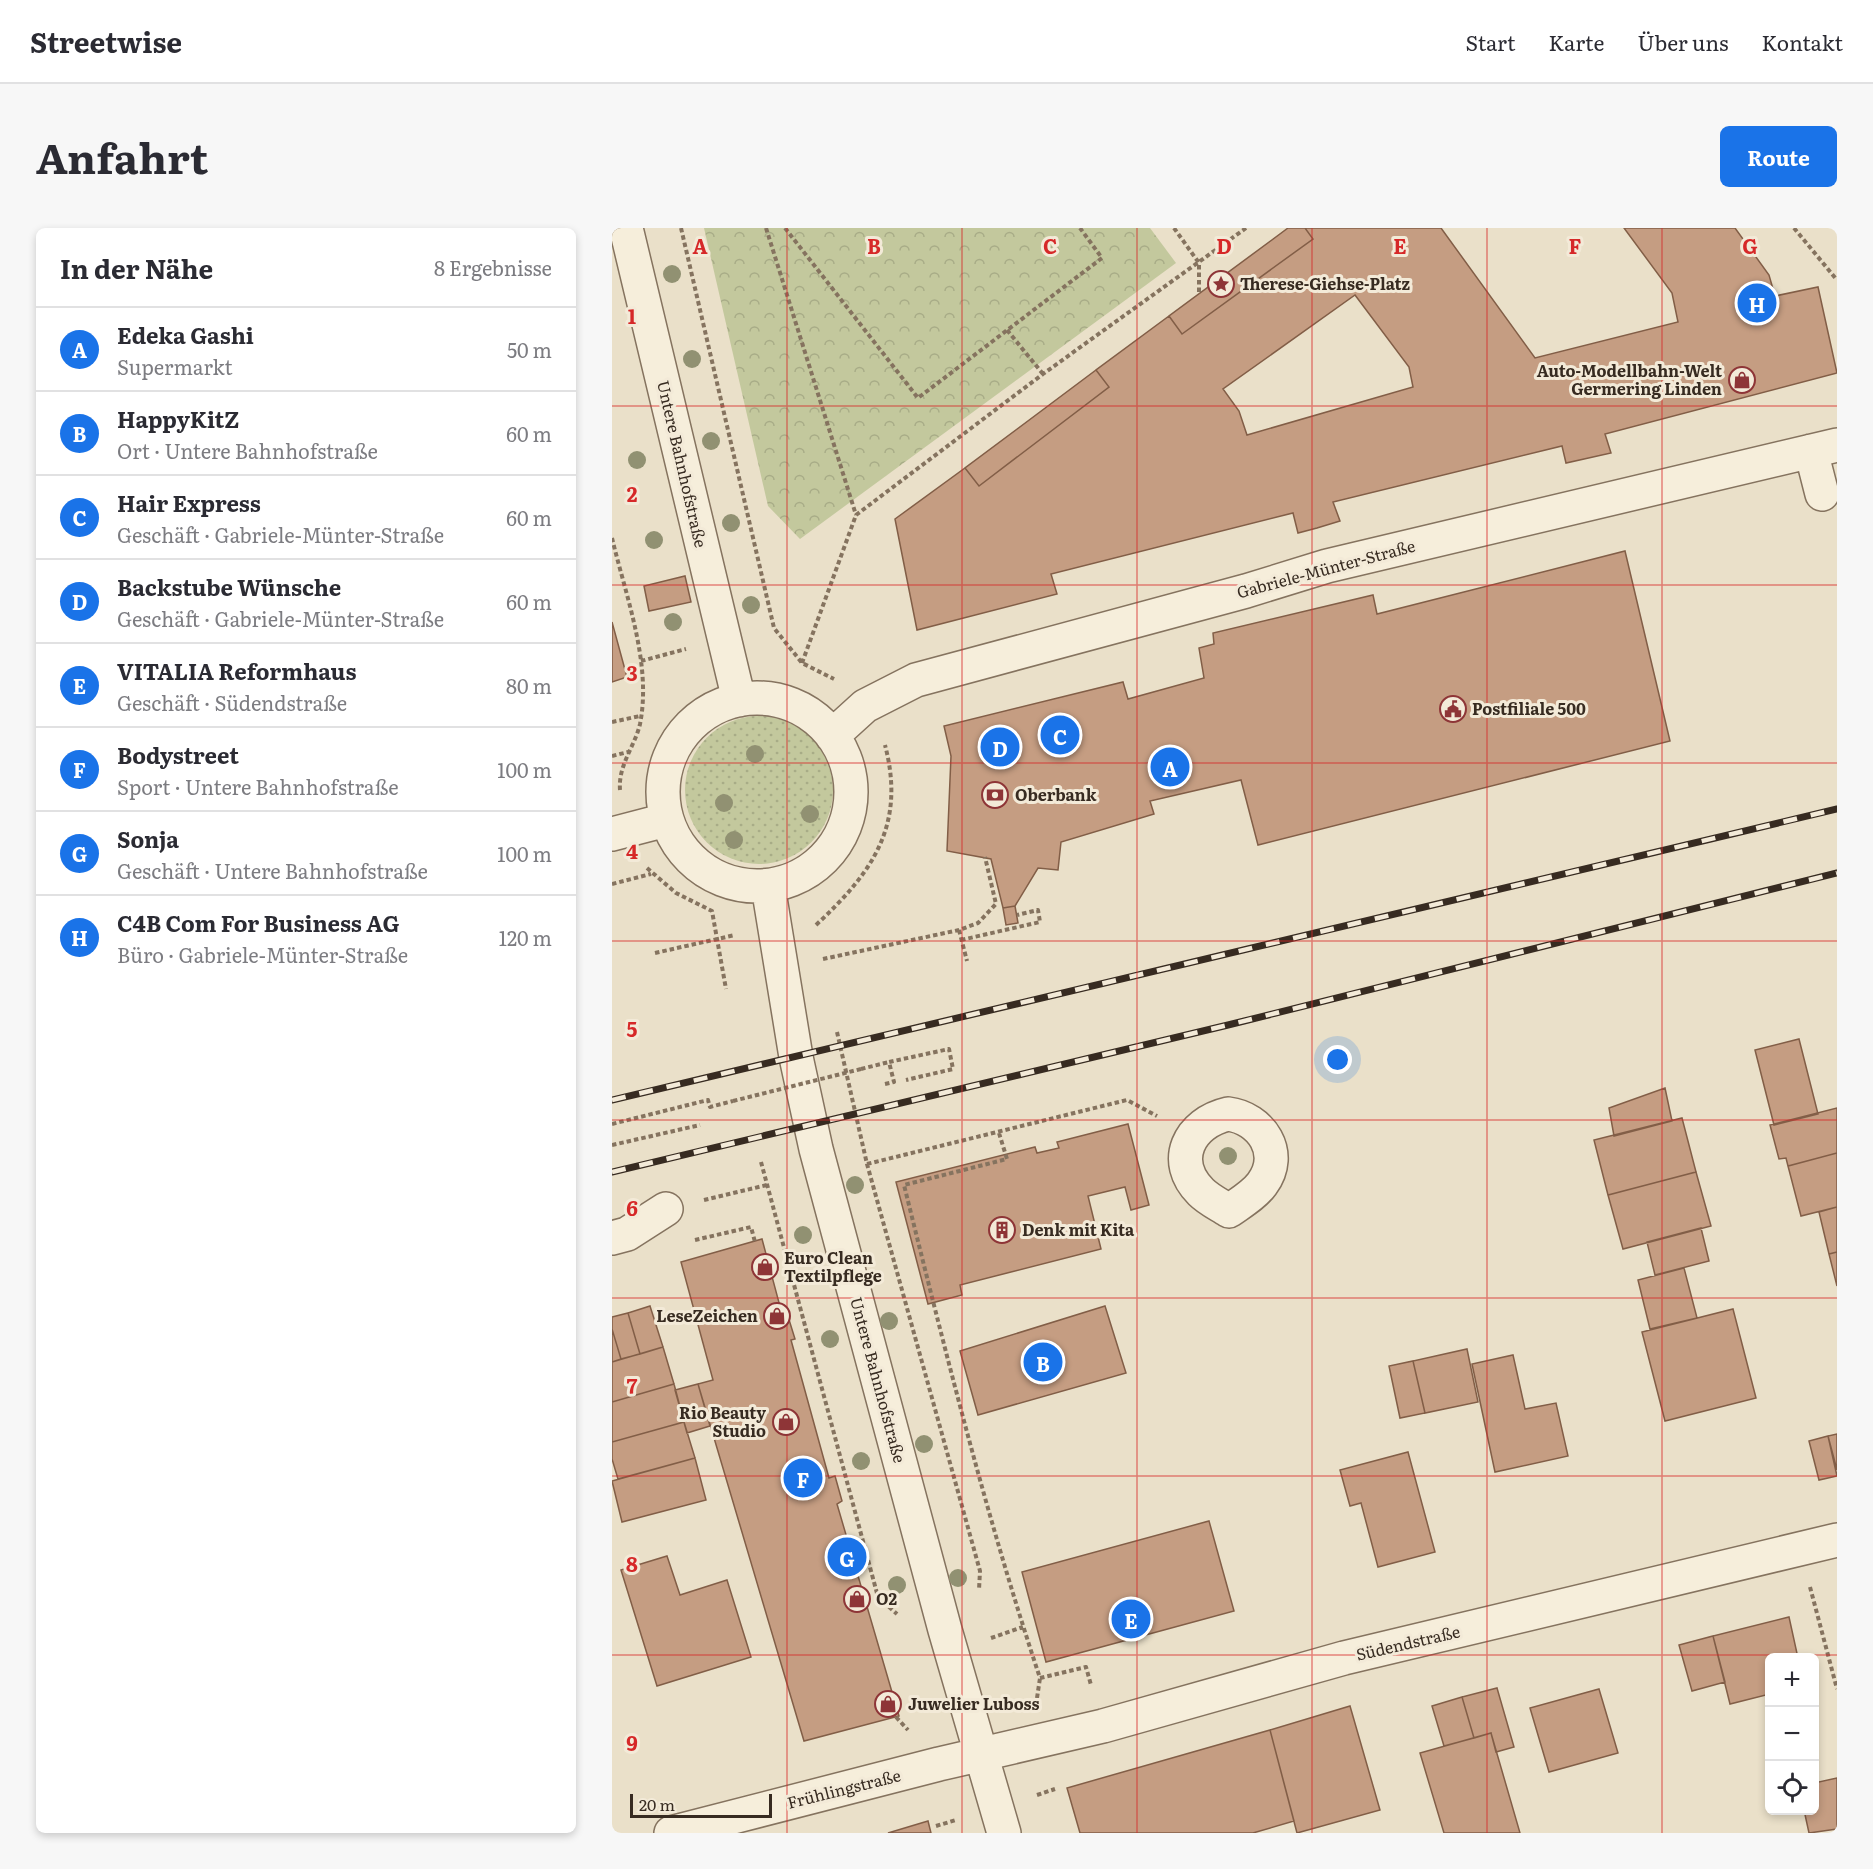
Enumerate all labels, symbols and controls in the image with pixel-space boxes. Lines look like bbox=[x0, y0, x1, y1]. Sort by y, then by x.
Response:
text: Streetwise bbox=[30, 20, 182, 62]
text: Start bbox=[1465, 26, 1516, 57]
text: Karte bbox=[1549, 26, 1604, 57]
text: Über uns bbox=[1637, 26, 1728, 57]
text: Kontakt bbox=[1761, 26, 1843, 57]
text: Anfahrt bbox=[36, 125, 208, 187]
button: Route bbox=[1720, 126, 1837, 187]
text: A bbox=[692, 230, 708, 260]
text: B bbox=[867, 230, 881, 260]
text: C bbox=[1043, 230, 1057, 260]
text: D bbox=[1216, 230, 1232, 260]
text: E bbox=[1393, 230, 1407, 260]
text: F bbox=[1569, 230, 1582, 260]
text: G bbox=[1742, 230, 1758, 260]
text: In der Nähe bbox=[60, 248, 213, 287]
text: 8 Ergebnisse bbox=[434, 252, 552, 282]
place icon: Therese-Giehse-Platz bbox=[1206, 269, 1236, 299]
place label: Therese-Giehse-Platz bbox=[1240, 271, 1411, 295]
pin: H bbox=[1738, 280, 1776, 326]
text: 1 bbox=[628, 300, 636, 330]
text: Edeka Gashi bbox=[117, 318, 254, 351]
text: A bbox=[72, 334, 87, 364]
text: 50 m bbox=[507, 334, 552, 364]
text: Supermarkt bbox=[117, 351, 233, 381]
place label: Auto-Modellbahn-Welt Germering Linden bbox=[1537, 358, 1722, 400]
shop icon: Auto-Modellbahn-Welt Germering Linden bbox=[1727, 365, 1757, 395]
street label: Untere Bahnhofstraße bbox=[652, 378, 714, 550]
text: HappyKitZ bbox=[117, 402, 239, 435]
text: B bbox=[73, 418, 86, 448]
text: 60 m bbox=[506, 418, 552, 448]
text: Ort · Untere Bahnhofstraße bbox=[117, 435, 378, 465]
text: 2 bbox=[627, 478, 638, 508]
text: Hair Express bbox=[117, 486, 261, 519]
text: C bbox=[72, 502, 87, 532]
text: 60 m bbox=[506, 502, 552, 532]
text: Geschäft · Gabriele-Münter-Straße bbox=[117, 519, 444, 549]
street label: Gabriele-Münter-Straße bbox=[1234, 533, 1418, 603]
text: Backstube Wünsche bbox=[117, 570, 341, 603]
text: D bbox=[72, 586, 87, 616]
text: 60 m bbox=[506, 586, 552, 616]
text: Geschäft · Gabriele-Münter-Straße bbox=[117, 603, 444, 633]
text: VITALIA Reformhaus bbox=[117, 654, 356, 687]
text: 3 bbox=[626, 657, 638, 687]
text: E bbox=[73, 670, 86, 700]
text: 80 m bbox=[506, 670, 552, 700]
text: Geschäft · Südendstraße bbox=[117, 687, 347, 717]
public building icon: Postfiliale 500 bbox=[1438, 694, 1468, 724]
place label: Postfiliale 500 bbox=[1472, 696, 1586, 720]
pin: C bbox=[1040, 712, 1080, 758]
pin: D bbox=[980, 724, 1020, 770]
text: Bodystreet bbox=[117, 738, 239, 771]
pin: A bbox=[1150, 744, 1190, 790]
text: F bbox=[73, 754, 86, 784]
text: 100 m bbox=[497, 754, 552, 784]
text: Sport · Untere Bahnhofstraße bbox=[117, 771, 399, 801]
bank icon: Oberbank bbox=[980, 780, 1010, 810]
place label: Oberbank bbox=[1015, 782, 1097, 806]
text: Sonja bbox=[117, 822, 179, 855]
text: 4 bbox=[626, 835, 638, 865]
text: G bbox=[72, 838, 87, 868]
text: 100 m bbox=[497, 838, 552, 868]
text: Geschäft · Untere Bahnhofstraße bbox=[117, 855, 428, 885]
text: C4B Com For Business AG bbox=[117, 906, 399, 939]
text: H bbox=[71, 922, 88, 952]
text: 120 m bbox=[499, 922, 552, 952]
text: Büro · Gabriele-Münter-Straße bbox=[117, 939, 408, 969]
text: 5 bbox=[627, 1013, 638, 1043]
your location bbox=[1323, 1045, 1352, 1074]
text: 6 bbox=[626, 1192, 638, 1222]
building icon: Denk mit Kita bbox=[987, 1215, 1017, 1245]
place label: Denk mit Kita bbox=[1022, 1217, 1135, 1241]
place label: Euro Clean Textilpflege bbox=[784, 1245, 882, 1287]
shop icon: Euro Clean Textilpflege bbox=[750, 1252, 780, 1282]
street label: Untere Bahnhofstraße bbox=[845, 1294, 913, 1465]
shop icon: LeseZeichen bbox=[762, 1301, 792, 1331]
place label: LeseZeichen bbox=[656, 1303, 758, 1327]
pin: B bbox=[1024, 1340, 1062, 1384]
text: 7 bbox=[627, 1370, 638, 1400]
place label: Rio Beauty Studio bbox=[679, 1400, 766, 1442]
shop icon: Rio Beauty Studio bbox=[771, 1407, 801, 1437]
pin: F bbox=[784, 1456, 822, 1500]
pin: G bbox=[828, 1534, 866, 1580]
text: 8 bbox=[626, 1548, 638, 1578]
shop icon: O2 bbox=[842, 1584, 872, 1614]
place label: O2 bbox=[876, 1586, 897, 1610]
pin: E bbox=[1112, 1596, 1150, 1642]
street label: Südendstraße bbox=[1353, 1618, 1462, 1666]
map controls bbox=[1765, 1653, 1819, 1815]
button: + bbox=[1765, 1653, 1819, 1707]
shop icon: Juwelier Luboss bbox=[873, 1689, 903, 1719]
place label: Juwelier Luboss bbox=[908, 1691, 1040, 1715]
button: − bbox=[1765, 1707, 1819, 1761]
text: 9 bbox=[626, 1727, 638, 1757]
button: locate bbox=[1765, 1761, 1819, 1815]
street label: Frühlingstraße bbox=[784, 1762, 903, 1814]
scale bar bbox=[630, 1791, 772, 1818]
text: 20 m bbox=[639, 1792, 675, 1816]

